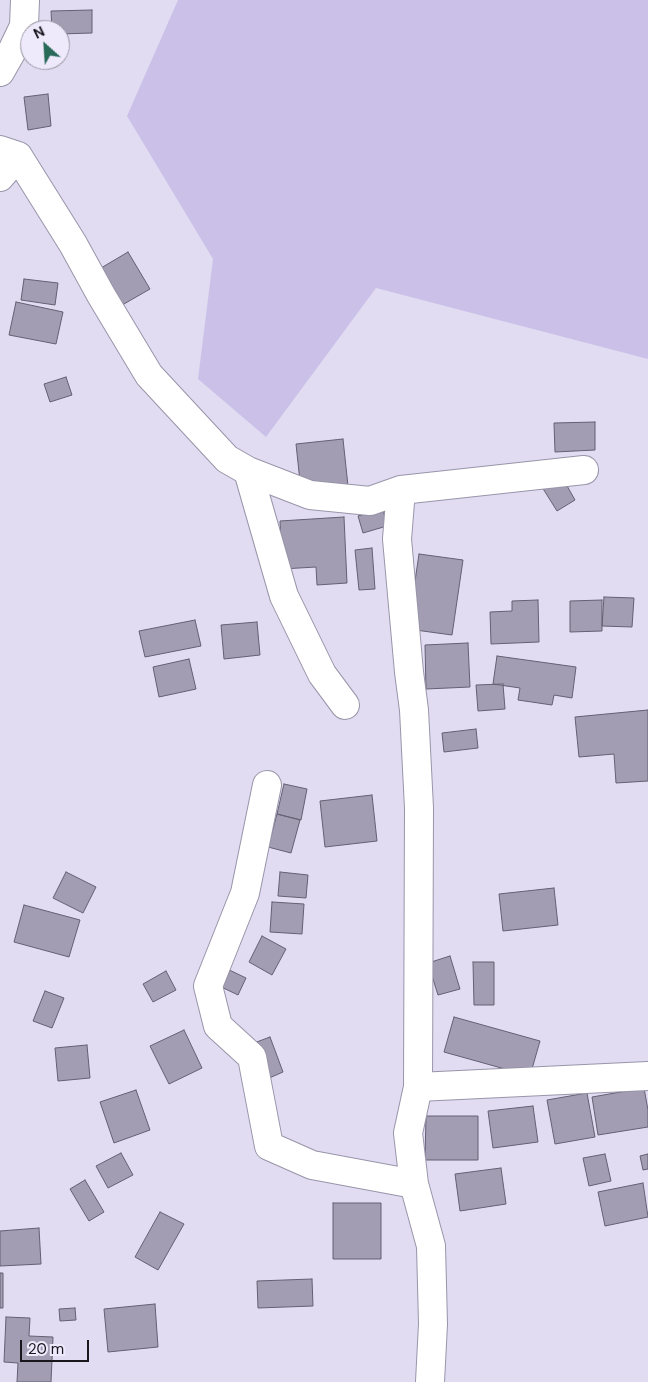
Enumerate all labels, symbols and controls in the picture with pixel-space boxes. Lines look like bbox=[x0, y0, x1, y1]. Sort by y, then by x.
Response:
north arrow bbox=[20, 20, 70, 70]
text: N bbox=[30, 22, 47, 43]
scale bar bbox=[22, 1330, 91, 1362]
text: 20 m bbox=[28, 1339, 64, 1359]

